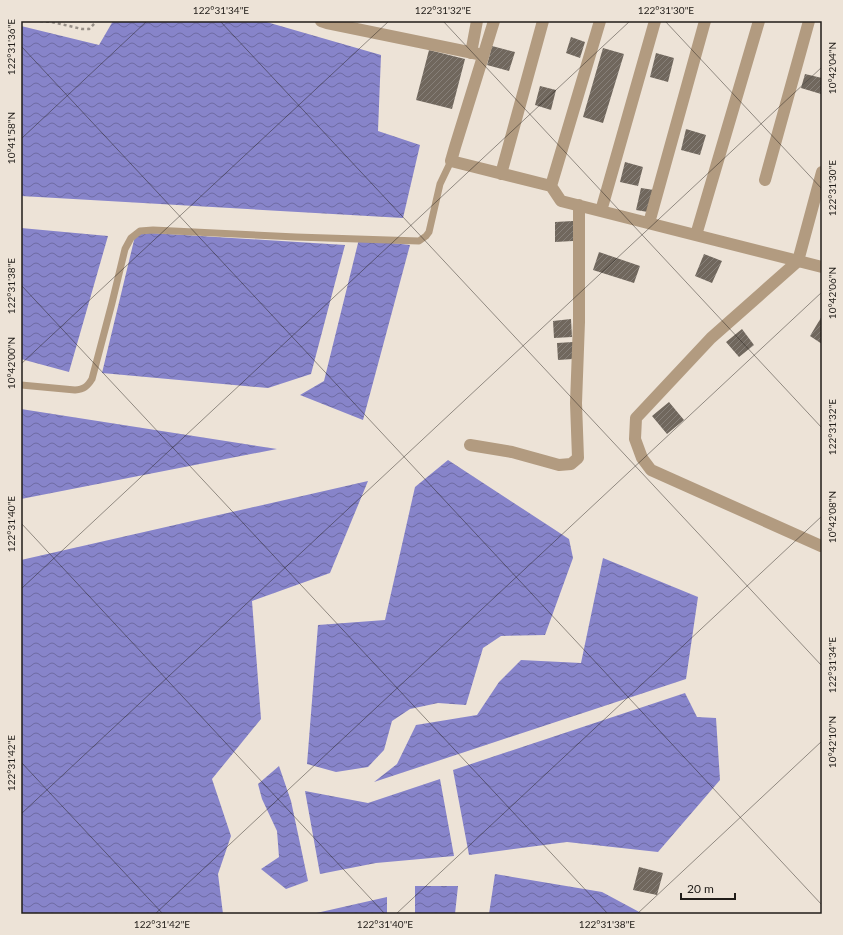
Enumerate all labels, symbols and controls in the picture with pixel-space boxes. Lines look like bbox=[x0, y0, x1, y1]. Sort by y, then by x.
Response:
text: 122°31'34"E bbox=[193, 4, 249, 16]
text: 122°31'32"E bbox=[415, 4, 471, 16]
text: 122°31'30"E bbox=[638, 4, 694, 16]
text: 122°31'36"E bbox=[5, 19, 17, 75]
text: 10°42'04"N bbox=[826, 42, 838, 94]
text: 10°41'58"N bbox=[5, 112, 17, 164]
text: 122°31'30"E bbox=[826, 160, 838, 216]
text: 122°31'38"E bbox=[5, 258, 17, 314]
text: 10°42'06"N bbox=[826, 267, 838, 319]
text: 10°42'00"N bbox=[5, 337, 17, 389]
text: 122°31'32"E bbox=[826, 399, 838, 455]
text: 10°42'08"N bbox=[826, 491, 838, 543]
text: 122°31'40"E bbox=[5, 496, 17, 552]
text: 122°31'34"E bbox=[826, 637, 838, 693]
text: 10°42'10"N bbox=[826, 716, 838, 768]
text: 122°31'42"E bbox=[5, 735, 17, 791]
scale bar bbox=[681, 875, 735, 901]
text: 20 m bbox=[687, 881, 714, 896]
text: 122°31'42"E bbox=[134, 918, 190, 930]
text: 122°31'40"E bbox=[357, 918, 413, 930]
text: 122°31'38"E bbox=[579, 918, 635, 930]

